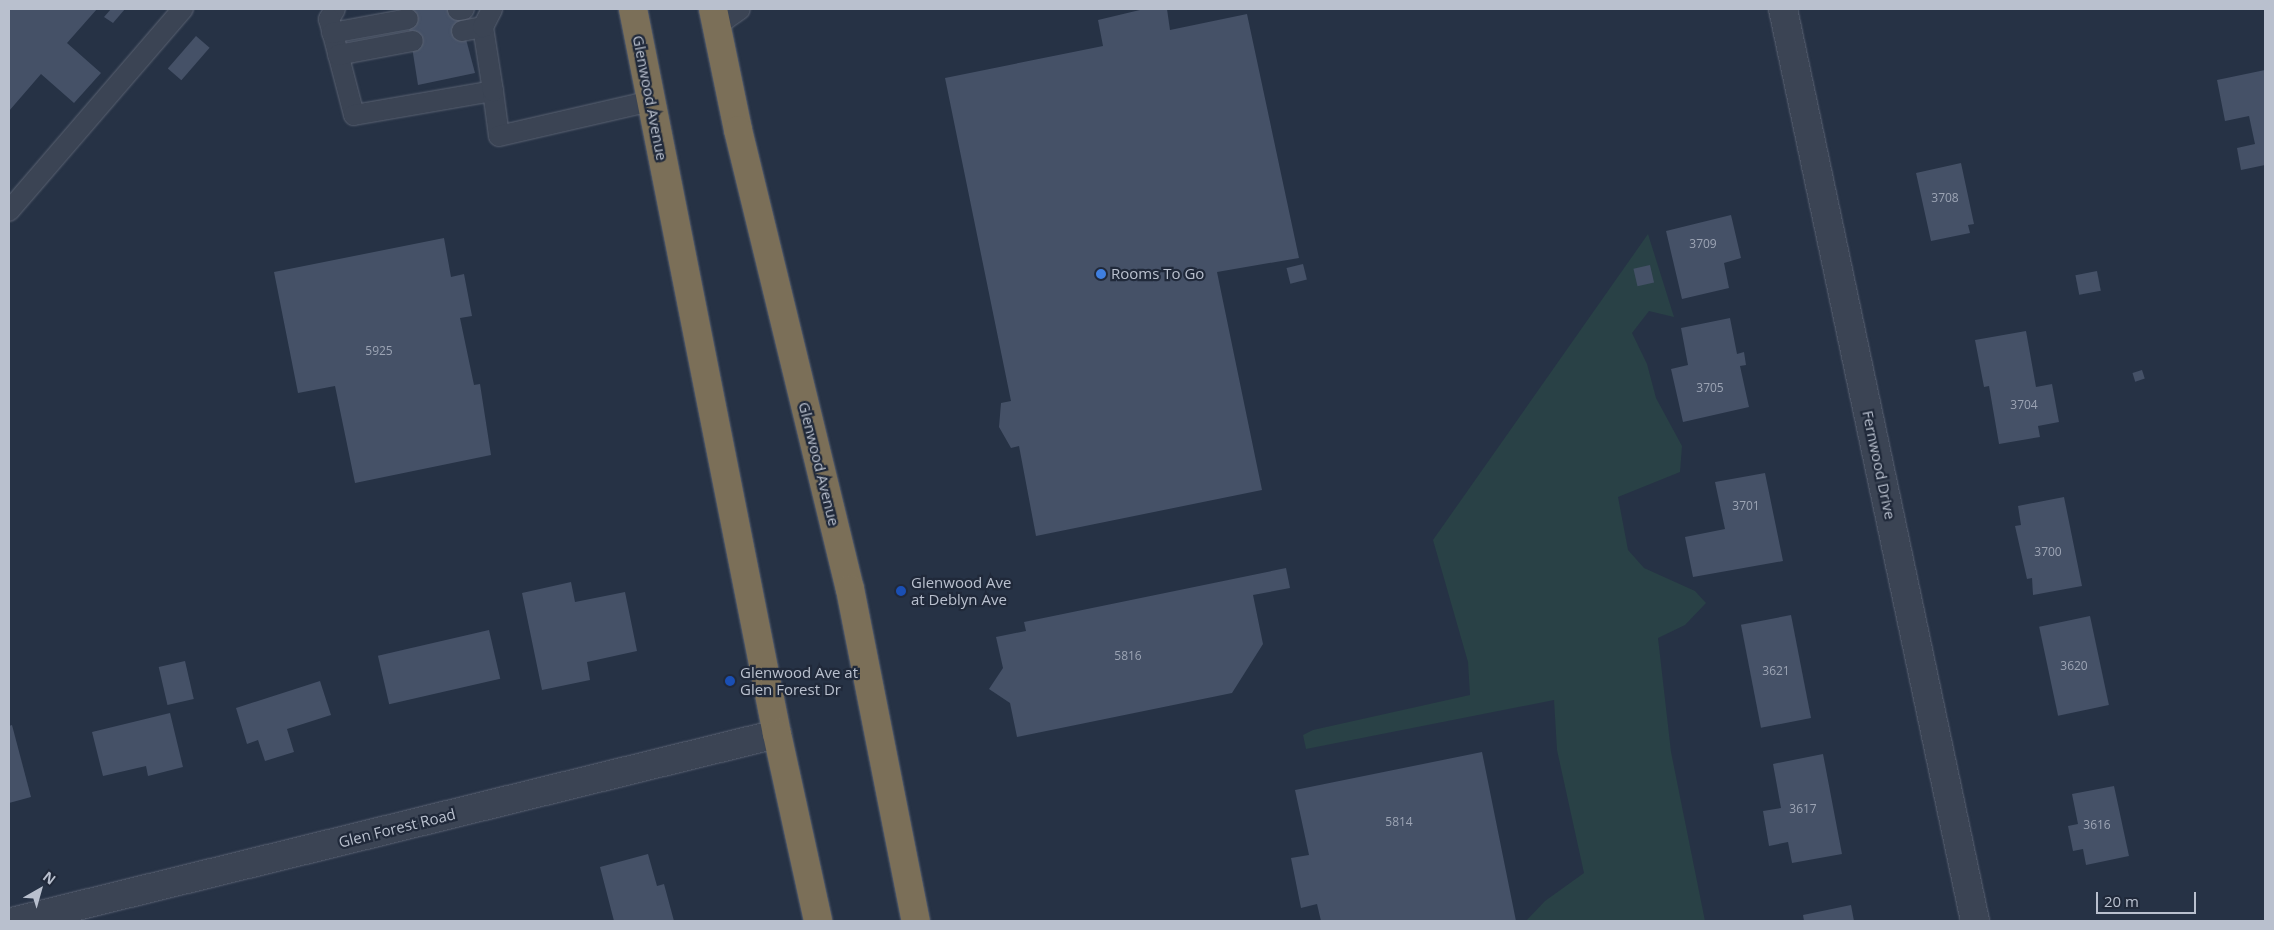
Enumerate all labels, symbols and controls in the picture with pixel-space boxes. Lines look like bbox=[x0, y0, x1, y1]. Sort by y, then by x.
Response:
street label: Glenwood Avenue bbox=[629, 34, 671, 162]
house number: 3708 bbox=[1931, 191, 1959, 205]
house number: 3709 bbox=[1689, 237, 1717, 251]
place label: Rooms To Go bbox=[1111, 265, 1204, 283]
marker: Rooms To Go bbox=[1095, 268, 1107, 280]
house number: 5925 bbox=[365, 344, 393, 358]
house number: 3705 bbox=[1696, 381, 1724, 395]
house number: 3704 bbox=[2010, 398, 2038, 412]
street label: Glenwood Avenue bbox=[795, 400, 843, 528]
street label: Fernwood Drive bbox=[1859, 409, 1899, 521]
house number: 3701 bbox=[1732, 499, 1760, 513]
house number: 3700 bbox=[2034, 545, 2062, 559]
place label: Glenwood Ave at Deblyn Ave bbox=[911, 573, 1011, 608]
marker: Glenwood Ave at Deblyn Ave bbox=[895, 585, 907, 597]
house number: 5816 bbox=[1114, 649, 1142, 663]
house number: 3620 bbox=[2060, 659, 2088, 673]
place label: Glenwood Ave at Glen Forest Dr bbox=[740, 663, 858, 698]
house number: 3621 bbox=[1762, 664, 1790, 678]
marker: Glenwood Ave at Glen Forest Dr bbox=[724, 675, 736, 687]
house number: 3617 bbox=[1789, 802, 1817, 816]
street label: Glen Forest Road bbox=[337, 805, 457, 851]
house number: 5814 bbox=[1385, 815, 1413, 829]
house number: 3616 bbox=[2083, 818, 2111, 832]
north arrow bbox=[15, 865, 65, 915]
text: N bbox=[39, 867, 60, 889]
scale bar bbox=[2099, 882, 2199, 914]
text: 20 m bbox=[2104, 891, 2139, 911]

